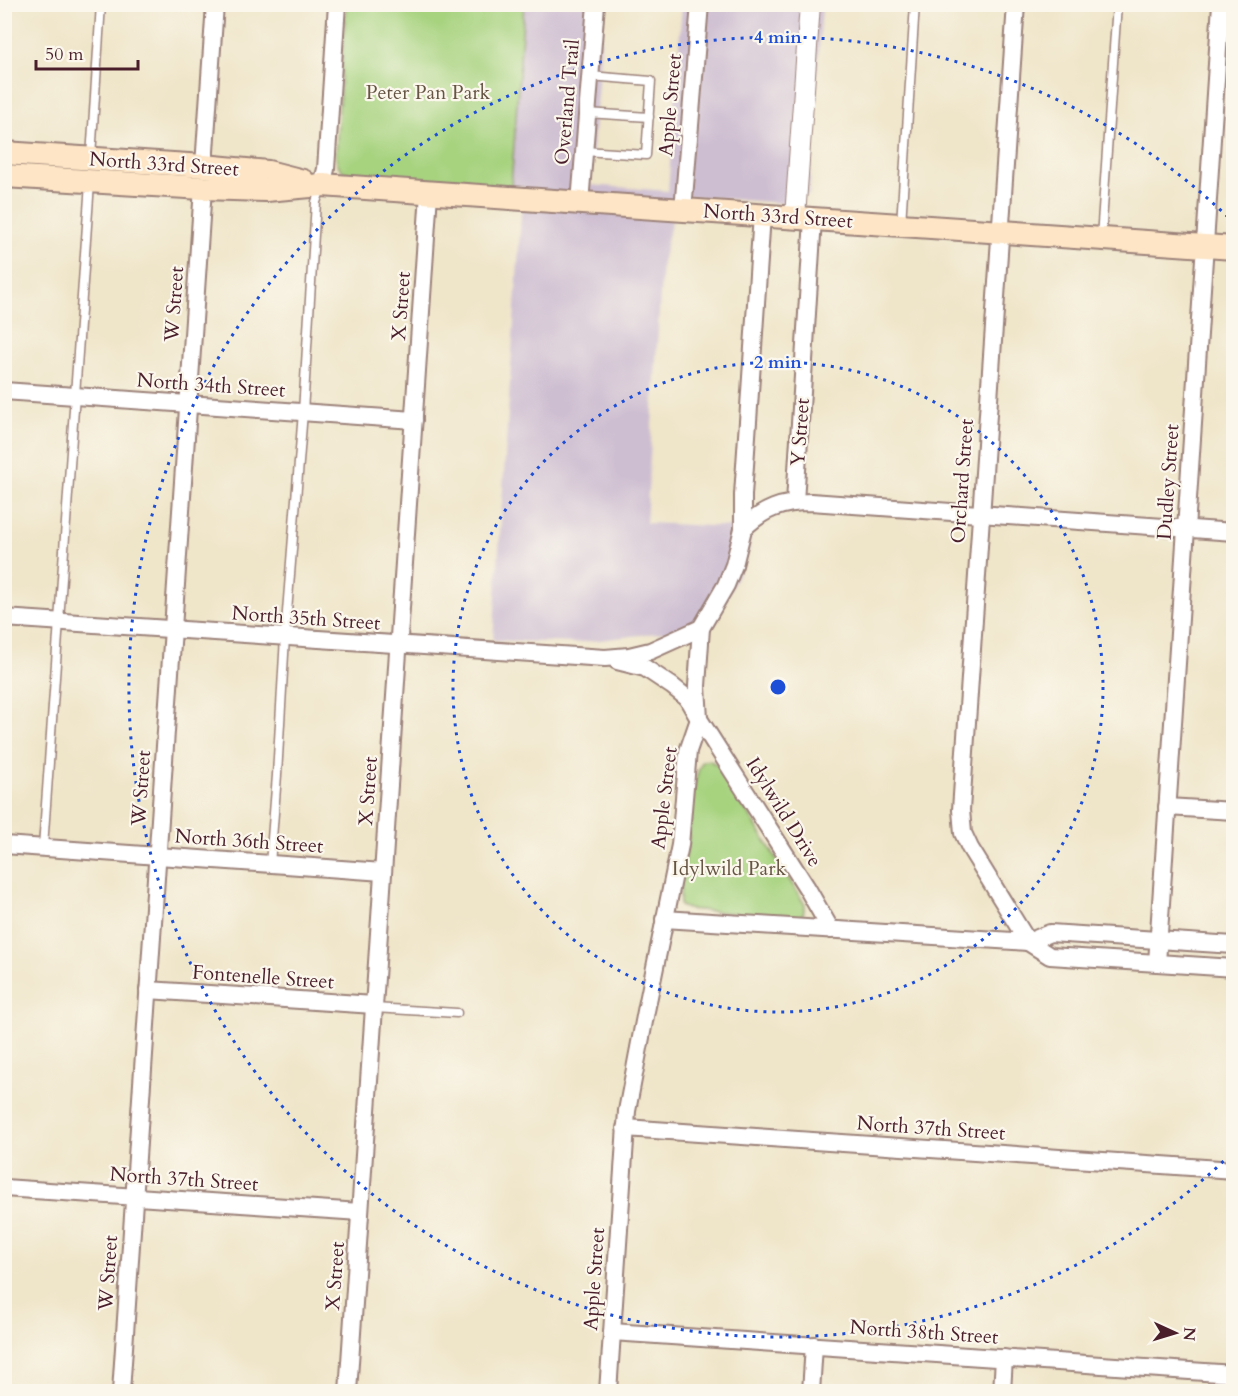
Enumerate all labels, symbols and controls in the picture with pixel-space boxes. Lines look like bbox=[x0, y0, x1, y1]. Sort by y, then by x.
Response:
text: 4 min bbox=[754, 25, 802, 50]
scale bar bbox=[36, 33, 138, 71]
street label: Overland Trail bbox=[548, 38, 586, 166]
text: 50 m bbox=[45, 42, 84, 67]
street label: Apple Street bbox=[652, 52, 688, 158]
park label: Peter Pan Park bbox=[366, 79, 491, 106]
street label: North 33rd Street bbox=[88, 145, 240, 183]
street label: North 33rd Street bbox=[702, 197, 854, 235]
street label: W Street bbox=[158, 265, 190, 344]
street label: X Street bbox=[385, 270, 417, 341]
text: 2 min bbox=[754, 350, 802, 375]
street label: North 34th Street bbox=[136, 366, 287, 404]
street label: Y Street bbox=[784, 396, 816, 467]
street label: Orchard Street bbox=[944, 417, 980, 544]
street label: Dudley Street bbox=[1150, 422, 1186, 541]
street label: North 35th Street bbox=[231, 599, 382, 637]
centre of rings bbox=[768, 677, 788, 697]
street label: Apple Street bbox=[644, 744, 684, 851]
street label: W Street bbox=[125, 749, 157, 828]
street label: Idylwild Drive bbox=[740, 752, 828, 872]
street label: X Street bbox=[352, 755, 384, 826]
street label: North 36th Street bbox=[174, 822, 325, 860]
park label: Idylwild Park bbox=[672, 855, 786, 882]
street label: Fontenelle Street bbox=[191, 959, 336, 995]
street label: North 37th Street bbox=[856, 1109, 1007, 1147]
street label: North 37th Street bbox=[109, 1160, 260, 1198]
street label: Apple Street bbox=[577, 1226, 611, 1331]
street label: W Street bbox=[92, 1234, 124, 1313]
street label: X Street bbox=[319, 1240, 351, 1311]
north arrow bbox=[1145, 1303, 1205, 1363]
street label: North 38th Street bbox=[849, 1313, 1000, 1351]
text: N bbox=[1178, 1326, 1200, 1342]

